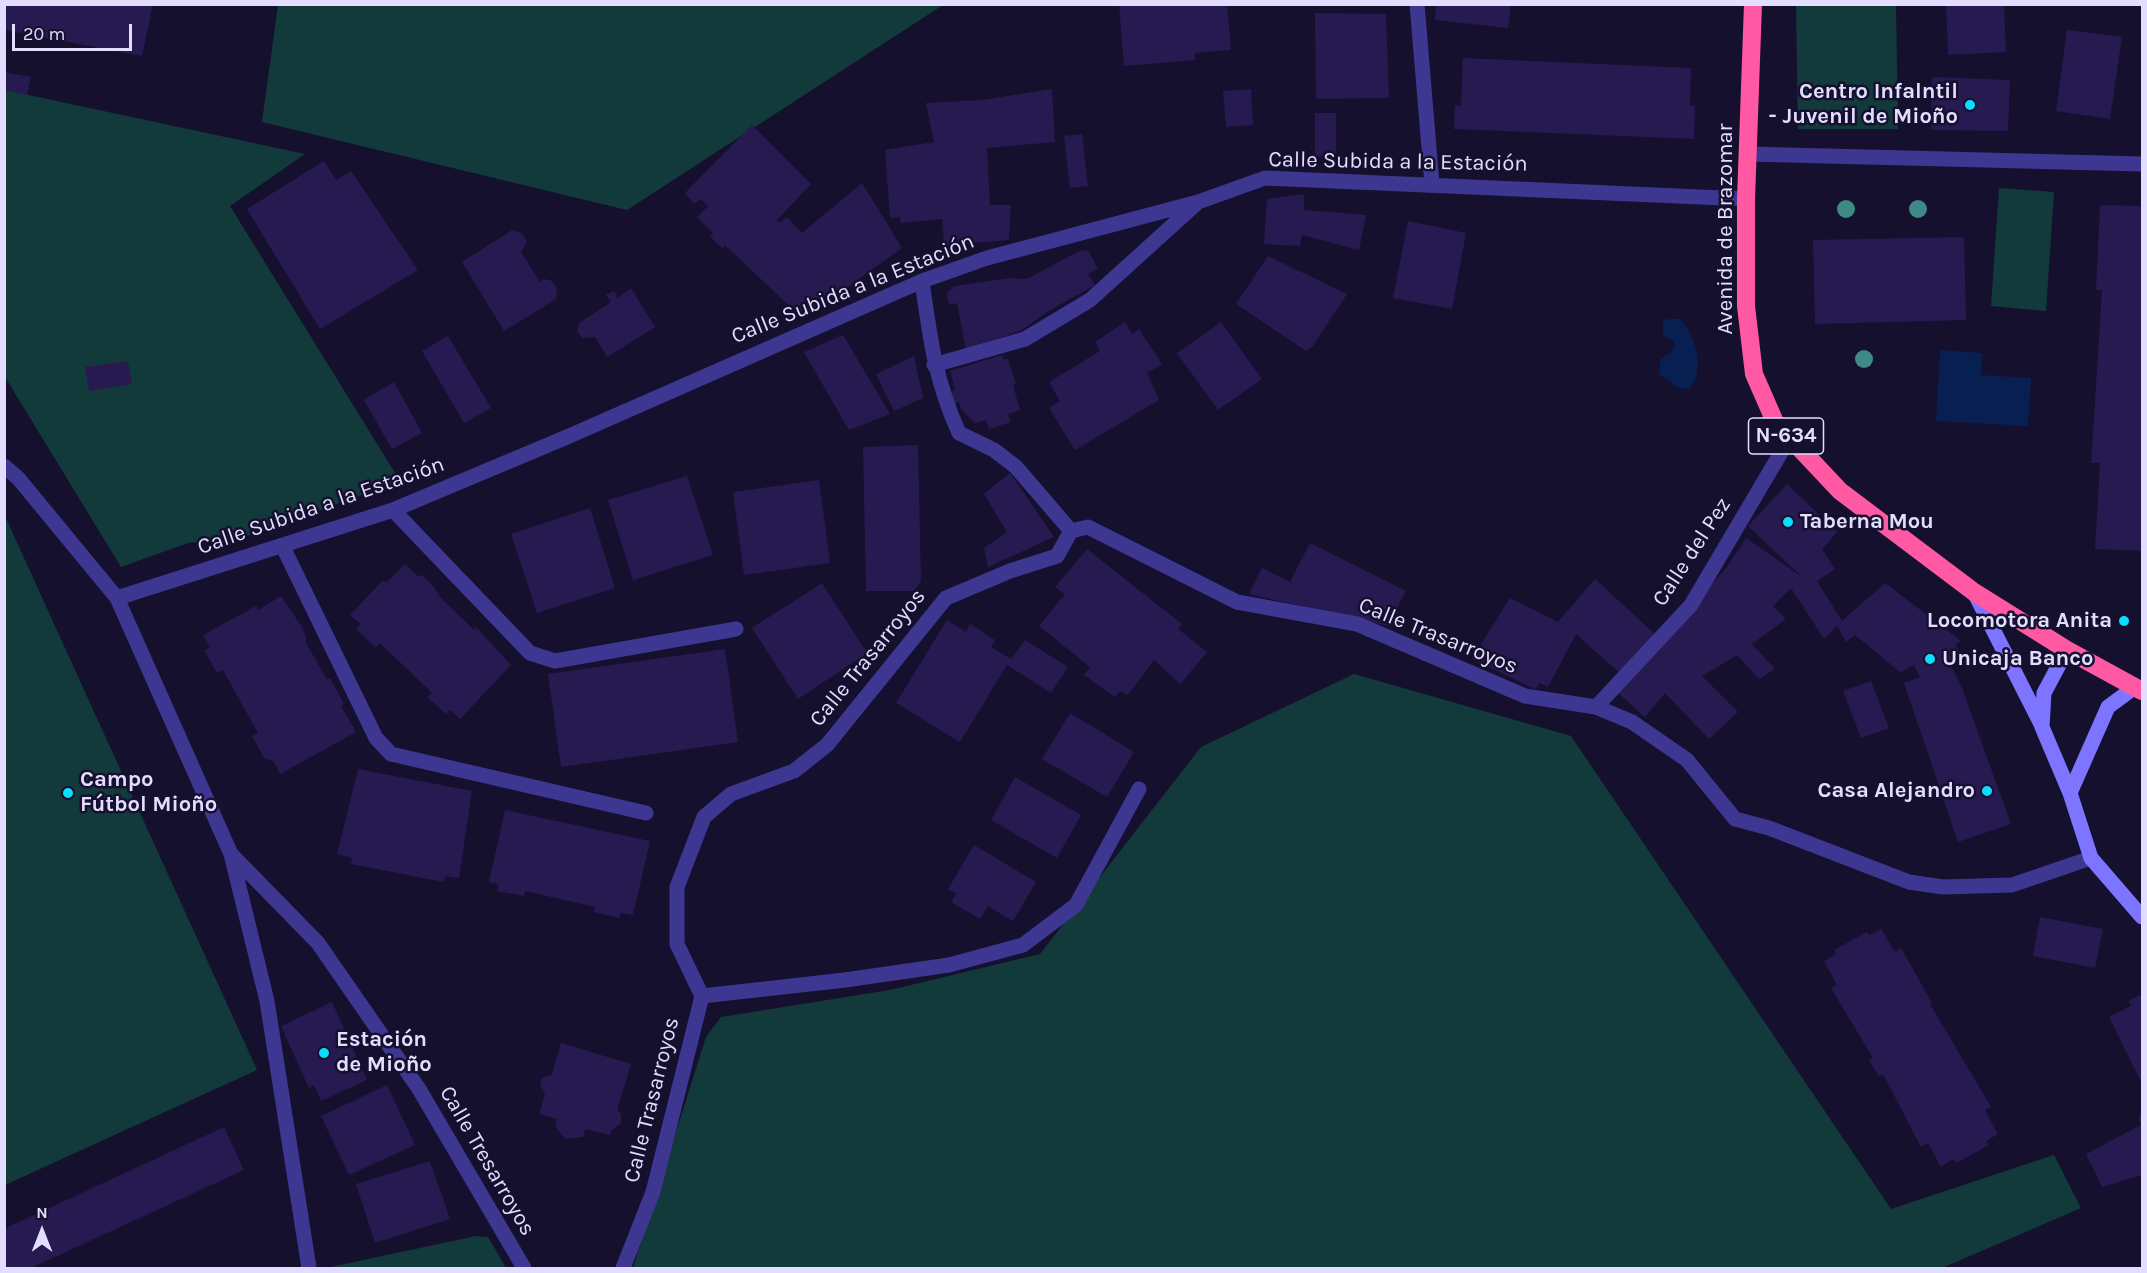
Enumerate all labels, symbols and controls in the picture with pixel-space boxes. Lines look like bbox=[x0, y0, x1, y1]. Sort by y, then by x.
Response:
scale bar bbox=[15, 12, 135, 50]
text: 20 m bbox=[23, 23, 65, 45]
place label: Centro Infalntil - Juvenil de Mioño bbox=[1769, 79, 1958, 130]
marker: Centro Infalntil - Juvenil de Mioño bbox=[1963, 98, 1977, 112]
street label: Avenida de Brazomar bbox=[1713, 123, 1739, 335]
street label: Calle Subida a la Estación bbox=[1268, 147, 1528, 177]
street label: Calle Subida a la Estación bbox=[728, 228, 978, 350]
road number: N-634 bbox=[1748, 418, 1824, 454]
street label: Calle Subida a la Estación bbox=[194, 451, 448, 561]
street label: Calle del Pez bbox=[1647, 493, 1737, 611]
place label: Taberna Mou bbox=[1800, 509, 1934, 535]
marker: Taberna Mou bbox=[1781, 515, 1795, 529]
street label: Calle Trasarroyos bbox=[804, 584, 932, 732]
street label: Calle Trasarroyos bbox=[1355, 592, 1521, 680]
place label: Locomotora Anita bbox=[1927, 608, 2112, 634]
marker: Locomotora Anita bbox=[2117, 614, 2131, 628]
place label: Unicaja Banco bbox=[1942, 646, 2093, 672]
marker: Unicaja Banco bbox=[1923, 652, 1937, 666]
place label: Campo Fútbol Mioño bbox=[80, 767, 217, 818]
place label: Casa Alejandro bbox=[1817, 778, 1975, 804]
marker: Casa Alejandro bbox=[1980, 784, 1994, 798]
marker: Campo Fútbol Mioño bbox=[61, 786, 75, 800]
street label: Calle Trasarroyos bbox=[619, 1015, 685, 1185]
place label: Estación de Mioño bbox=[336, 1027, 432, 1078]
marker: Estación de Mioño bbox=[317, 1046, 331, 1060]
street label: Calle Tresarroyos bbox=[433, 1081, 541, 1241]
north arrow bbox=[12, 1201, 72, 1261]
text: N bbox=[36, 1203, 48, 1222]

